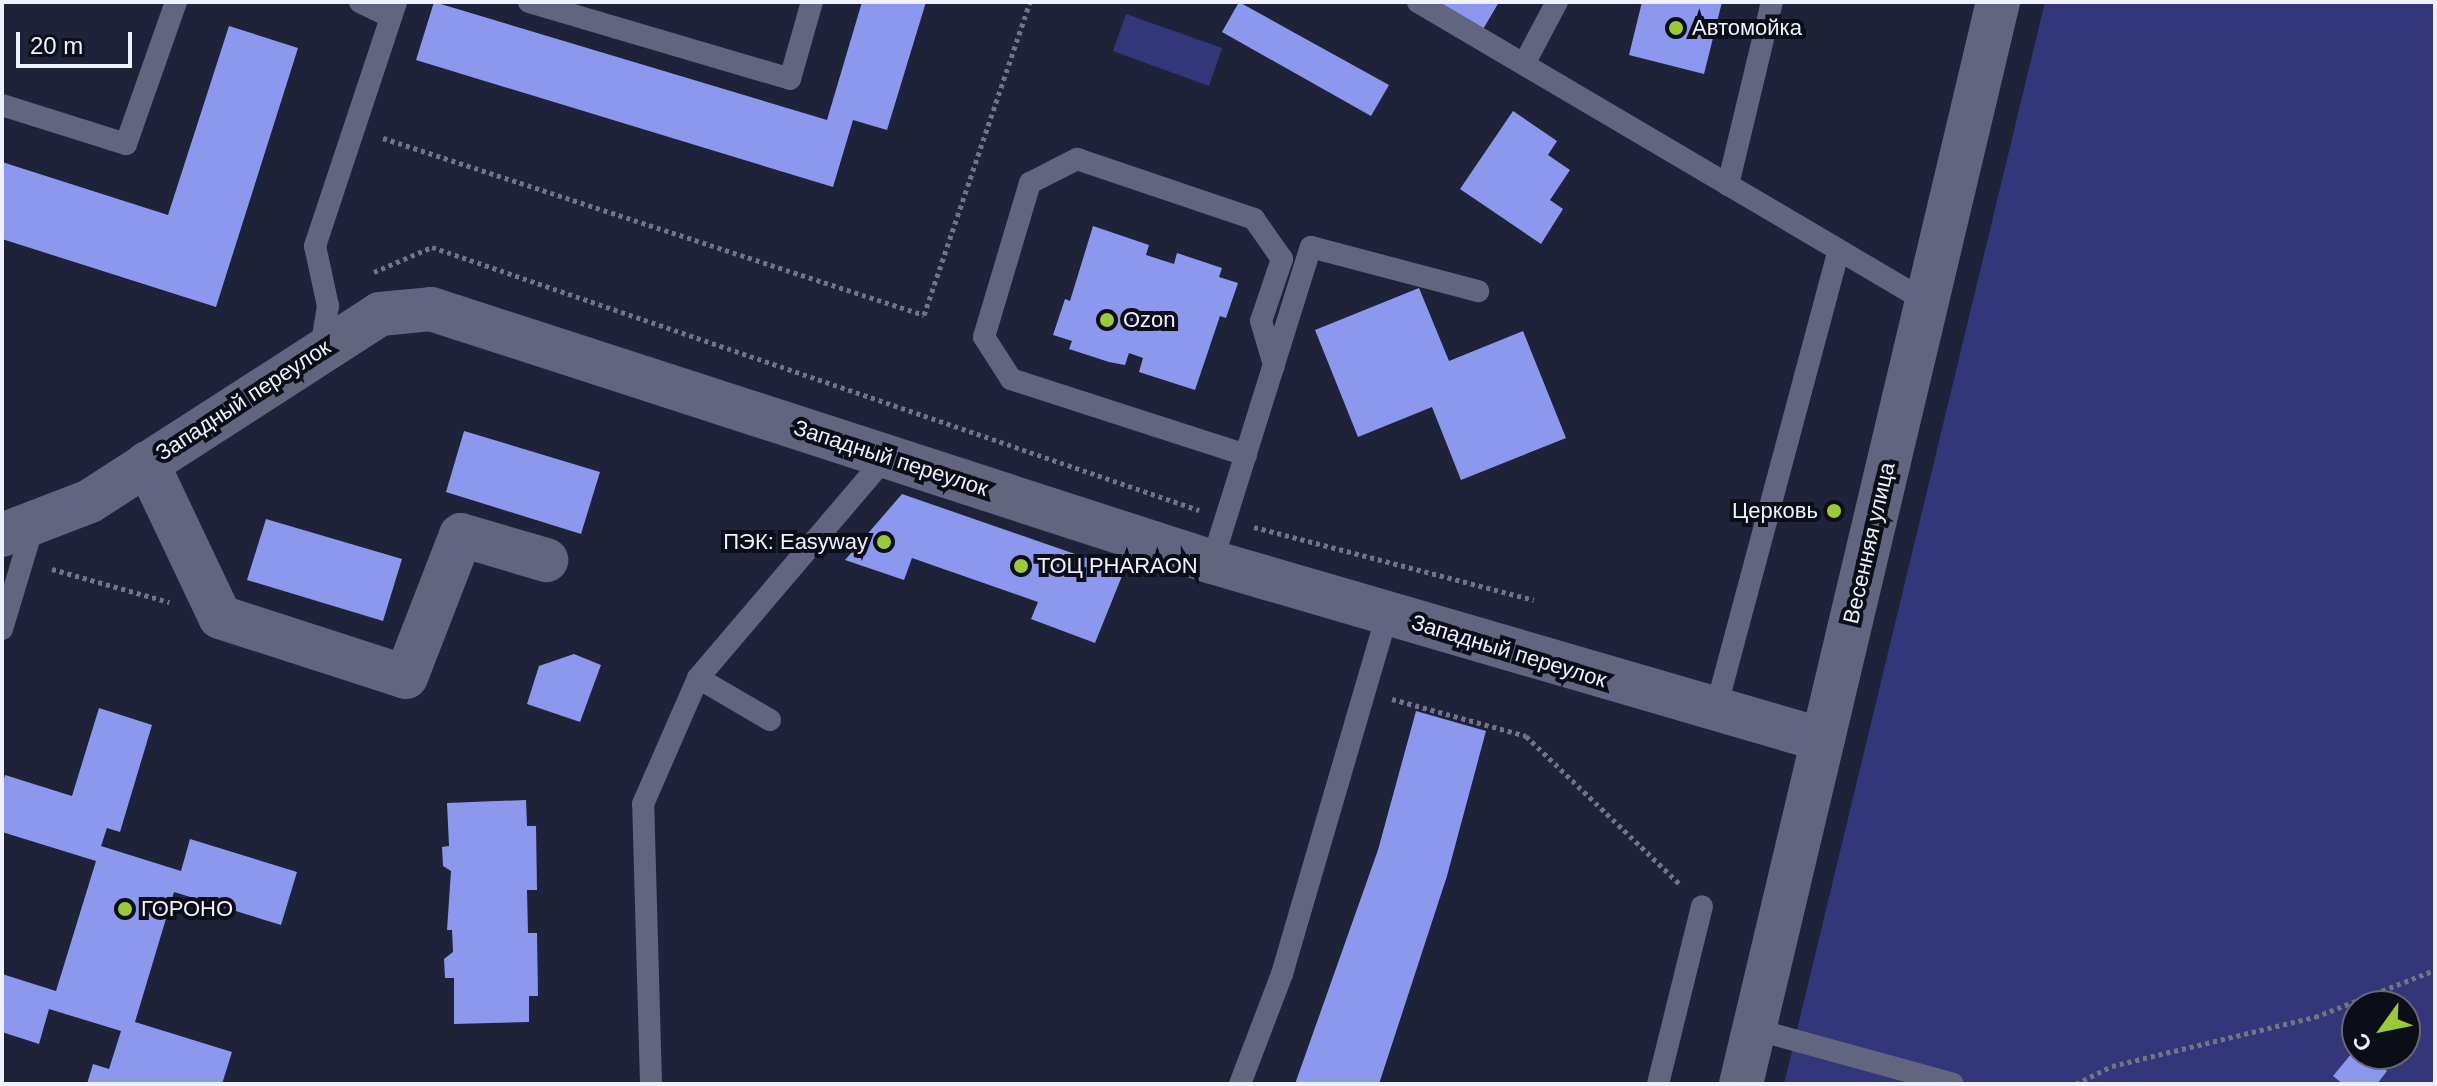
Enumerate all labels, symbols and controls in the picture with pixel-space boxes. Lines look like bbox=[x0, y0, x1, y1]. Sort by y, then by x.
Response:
place label: Автомойка bbox=[1692, 15, 1802, 41]
scale bar bbox=[20, 16, 136, 66]
marker: Автомойка bbox=[1667, 19, 1685, 37]
text: 20 m bbox=[30, 32, 83, 59]
place label: Ozon bbox=[1123, 307, 1176, 333]
marker: Ozon bbox=[1098, 311, 1116, 329]
street label: Западный переулок bbox=[151, 334, 335, 466]
street label: Западный переулок bbox=[791, 414, 991, 502]
street label: Весенняя улица bbox=[1838, 460, 1900, 626]
place label: Церковь bbox=[1732, 498, 1818, 524]
marker: Церковь bbox=[1825, 502, 1843, 520]
place label: ПЭК: Easyway bbox=[723, 529, 868, 555]
marker: ПЭК: Easyway bbox=[875, 533, 893, 551]
place label: ТОЦ PHARAON bbox=[1037, 553, 1198, 579]
marker: ТОЦ PHARAON bbox=[1012, 557, 1030, 575]
street label: Западный переулок bbox=[1408, 609, 1610, 693]
place label: ГОРОНО bbox=[141, 896, 233, 922]
marker: ГОРОНО bbox=[116, 900, 134, 918]
north arrow bbox=[2341, 990, 2421, 1070]
text: С bbox=[2347, 1029, 2377, 1056]

